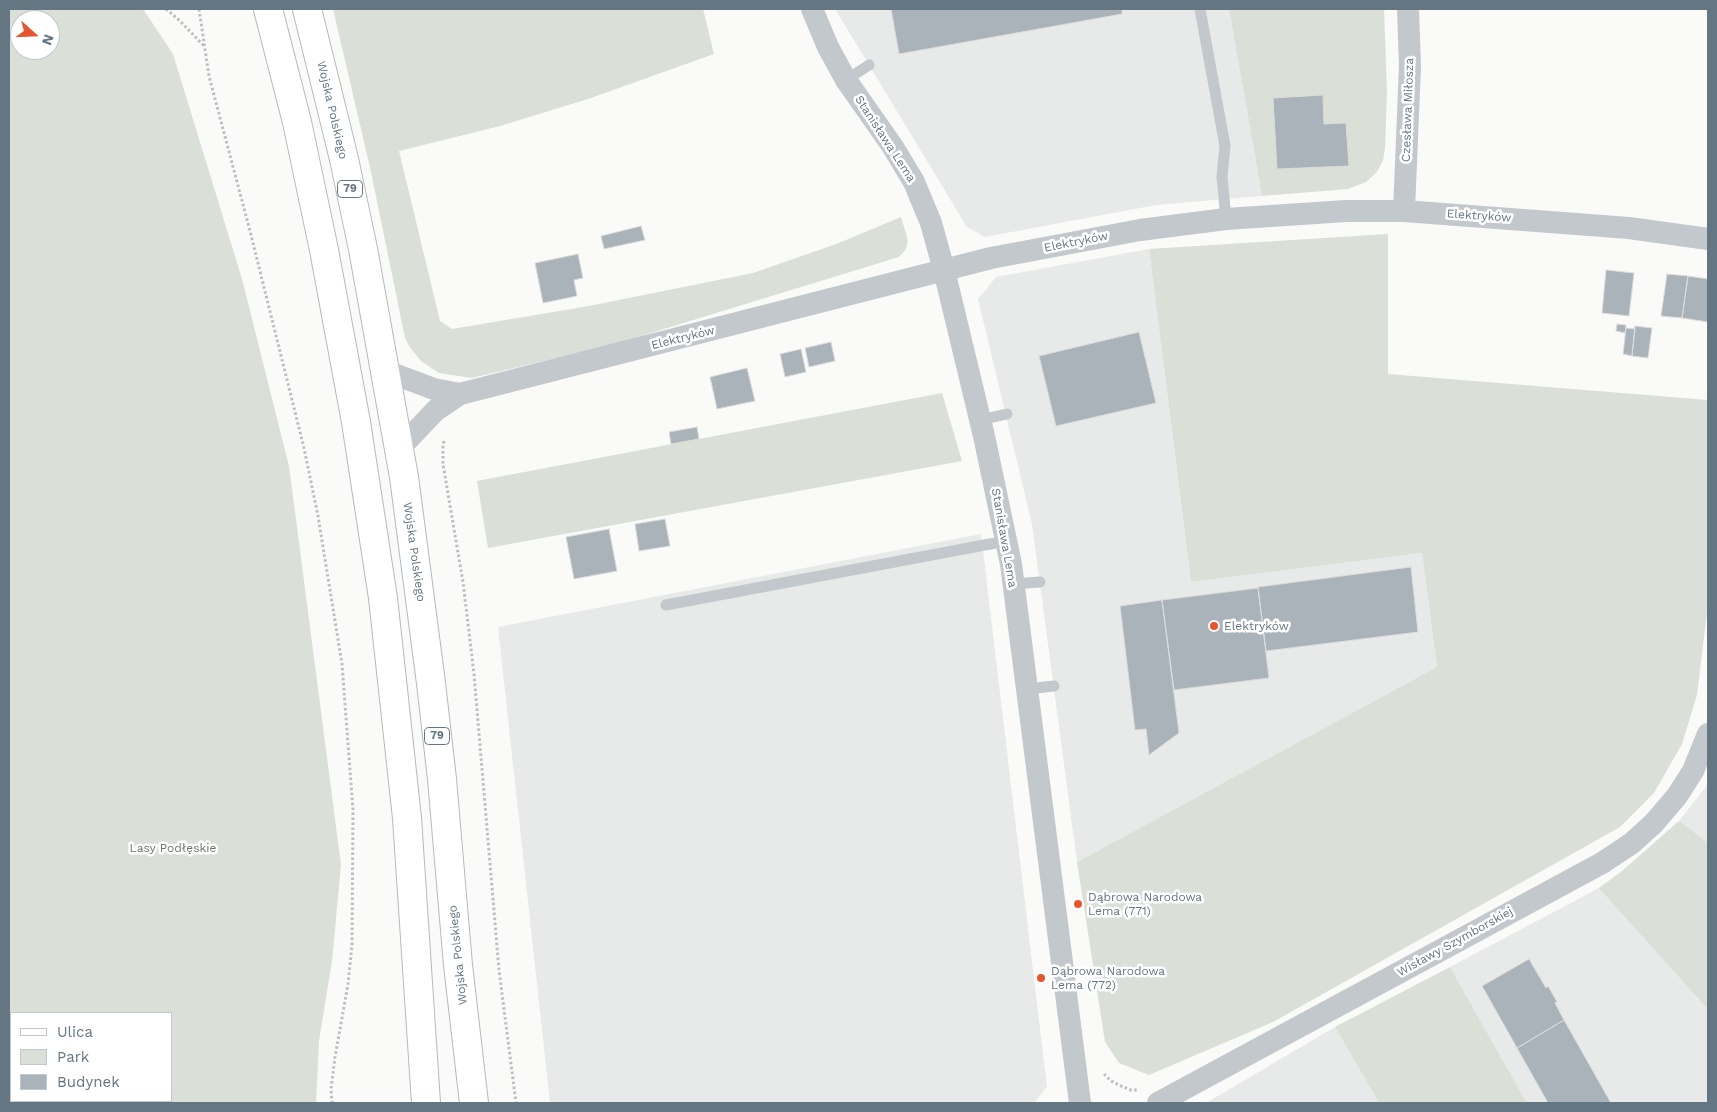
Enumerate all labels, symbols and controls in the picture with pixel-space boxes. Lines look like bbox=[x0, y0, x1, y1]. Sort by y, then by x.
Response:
north arrow bbox=[10, 10, 60, 60]
text: N bbox=[39, 32, 57, 47]
street label: Czesława Miłosza bbox=[1399, 58, 1417, 162]
street label: Wojska Polskiego bbox=[314, 60, 350, 160]
street label: Stanisława Lema bbox=[852, 93, 918, 185]
road number: 79 bbox=[338, 180, 362, 198]
street label: Elektryków bbox=[1446, 207, 1512, 225]
street label: Elektryków bbox=[1043, 229, 1109, 255]
street label: Elektryków bbox=[650, 323, 716, 353]
street label: Stanisława Lema bbox=[988, 487, 1020, 589]
street label: Wojska Polskiego bbox=[400, 501, 428, 603]
place label: Elektryków bbox=[1224, 619, 1289, 633]
marker: Elektryków bbox=[1208, 620, 1220, 632]
road number: 79 bbox=[424, 728, 450, 744]
park label: Lasy Podłęskie bbox=[130, 841, 216, 855]
place label: Dąbrowa Narodowa Lema (771) bbox=[1088, 890, 1202, 918]
marker: Dąbrowa Narodowa Lema (771) bbox=[1072, 898, 1084, 910]
street label: Wojska Polskiego bbox=[446, 904, 470, 1006]
street label: Wisławy Szymborskiej bbox=[1395, 904, 1515, 980]
place label: Dąbrowa Narodowa Lema (772) bbox=[1051, 964, 1165, 992]
marker: Dąbrowa Narodowa Lema (772) bbox=[1035, 972, 1047, 984]
legend bbox=[10, 1012, 172, 1102]
text: Ulica bbox=[57, 1023, 93, 1041]
text: Park bbox=[57, 1048, 89, 1066]
text: Budynek bbox=[57, 1073, 120, 1091]

